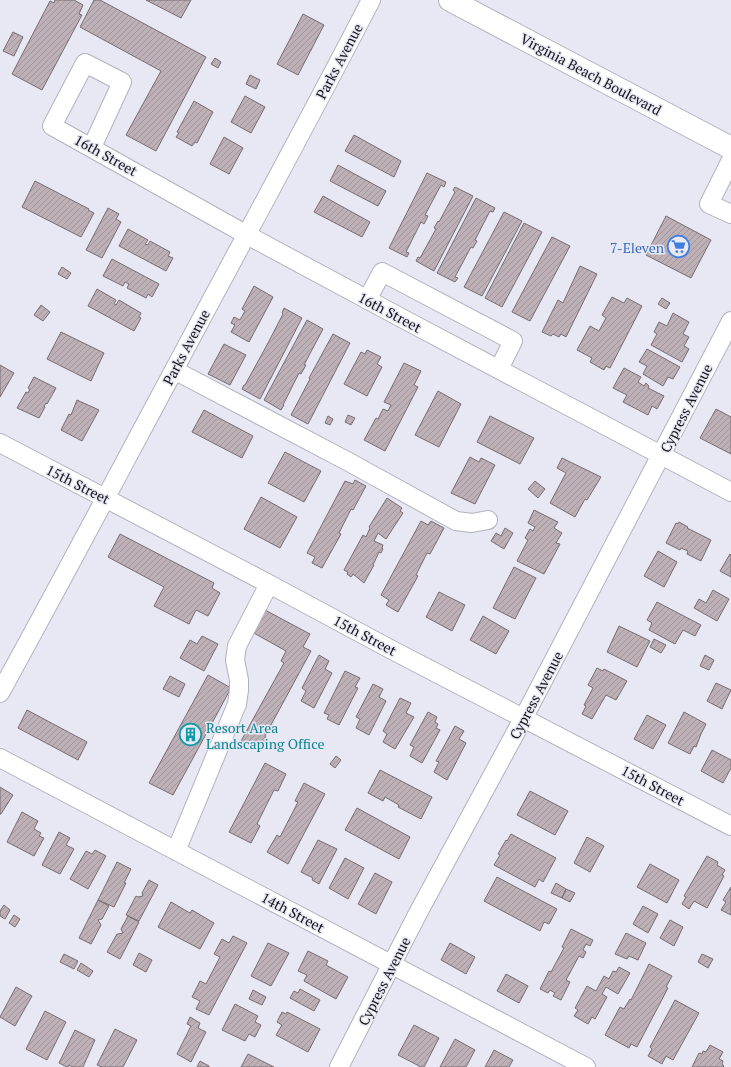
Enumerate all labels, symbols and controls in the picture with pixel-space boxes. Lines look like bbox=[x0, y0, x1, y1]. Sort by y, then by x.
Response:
street label: Parks Avenue bbox=[311, 20, 367, 102]
street label: Virginia Beach Boulevard bbox=[517, 29, 665, 119]
street label: 16th Street bbox=[71, 130, 142, 180]
supermarket icon: 7-Eleven bbox=[666, 234, 692, 260]
place label: 7-Eleven bbox=[610, 238, 665, 257]
street label: 16th Street bbox=[355, 287, 426, 337]
street label: Parks Avenue bbox=[158, 306, 214, 388]
street label: Cypress Avenue bbox=[655, 360, 717, 456]
street label: 15th Street bbox=[43, 460, 114, 509]
street label: 15th Street bbox=[330, 610, 401, 660]
street label: Cypress Avenue bbox=[505, 648, 567, 742]
place label: Resort Area Landscaping Office bbox=[206, 718, 325, 753]
building icon: Resort Area Landscaping Office bbox=[177, 722, 203, 748]
street label: 15th Street bbox=[618, 760, 689, 810]
street label: 14th Street bbox=[258, 887, 329, 937]
street label: Cypress Avenue bbox=[353, 933, 415, 1029]

